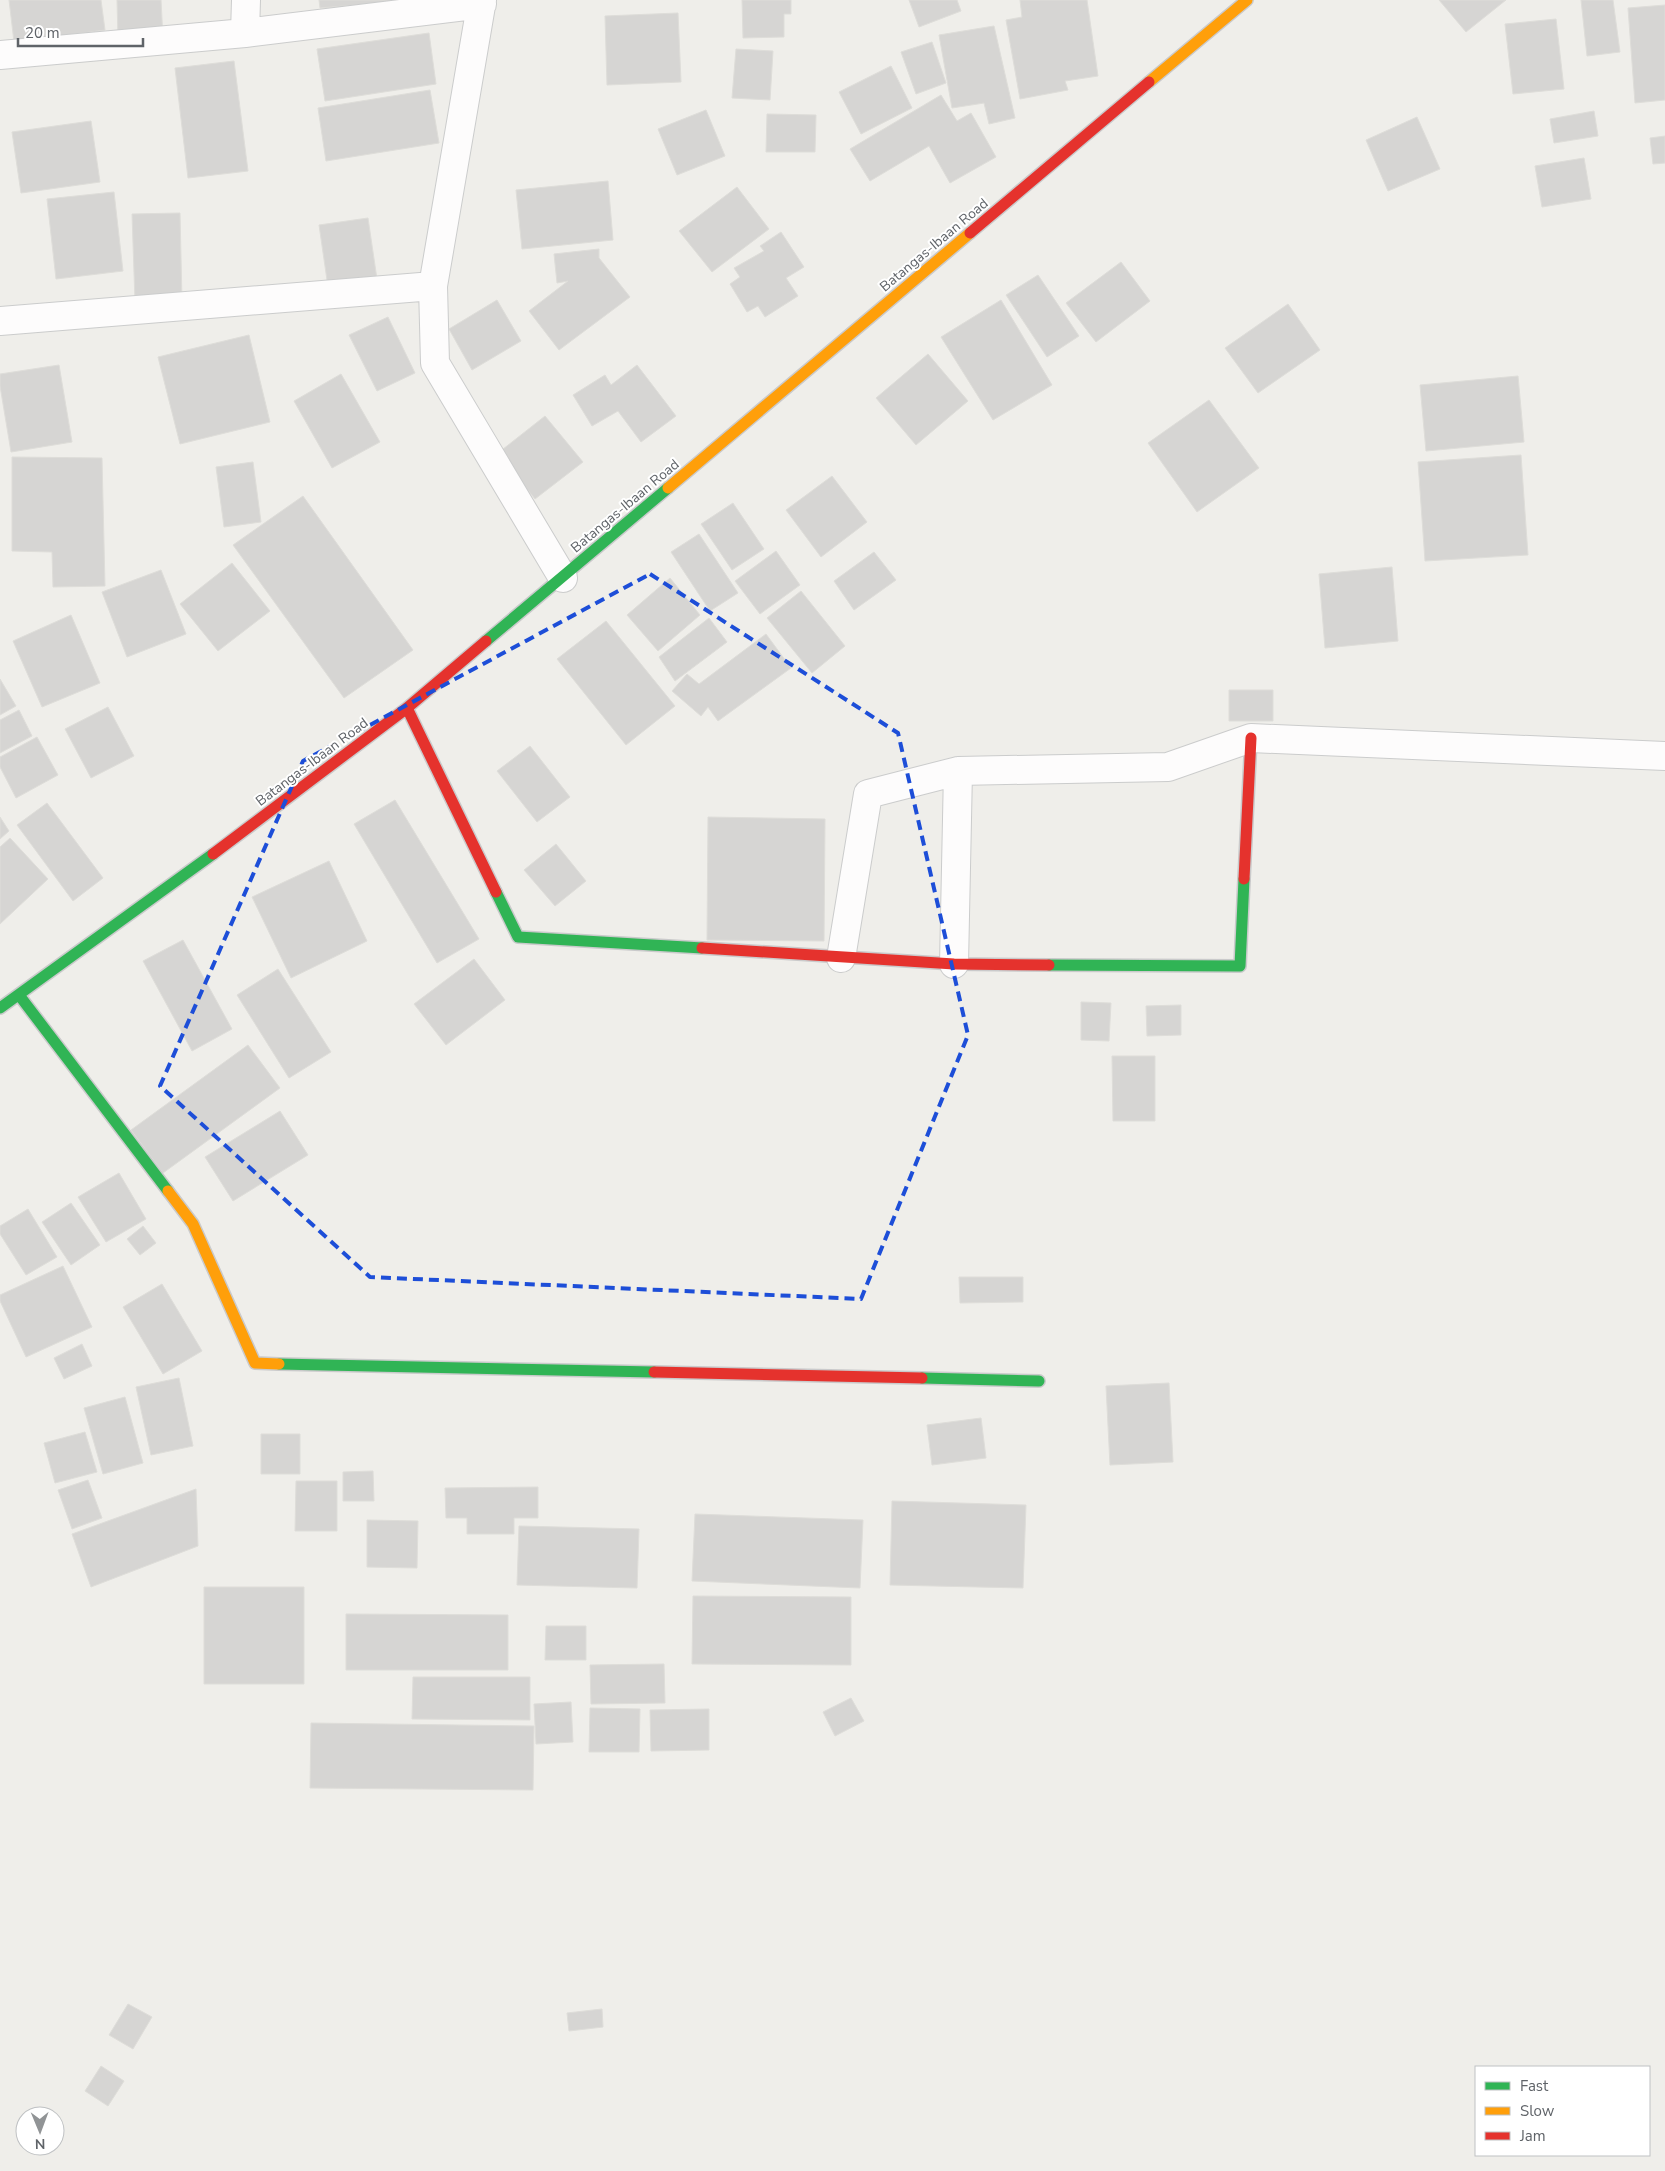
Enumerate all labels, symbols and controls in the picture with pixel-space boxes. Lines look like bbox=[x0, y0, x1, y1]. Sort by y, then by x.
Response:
scale bar bbox=[18, 15, 142, 47]
text: 20 m bbox=[25, 23, 60, 43]
street label: Batangas-Ibaan Road bbox=[876, 194, 992, 296]
street label: Batangas-Ibaan Road bbox=[567, 455, 683, 557]
street label: Batangas-Ibaan Road bbox=[252, 713, 372, 811]
legend bbox=[1475, 2066, 1650, 2156]
text: Fast bbox=[1520, 2076, 1549, 2096]
text: Slow bbox=[1520, 2101, 1555, 2121]
north arrow bbox=[15, 2106, 65, 2156]
text: Jam bbox=[1519, 2126, 1546, 2146]
text: N bbox=[35, 2134, 46, 2153]

